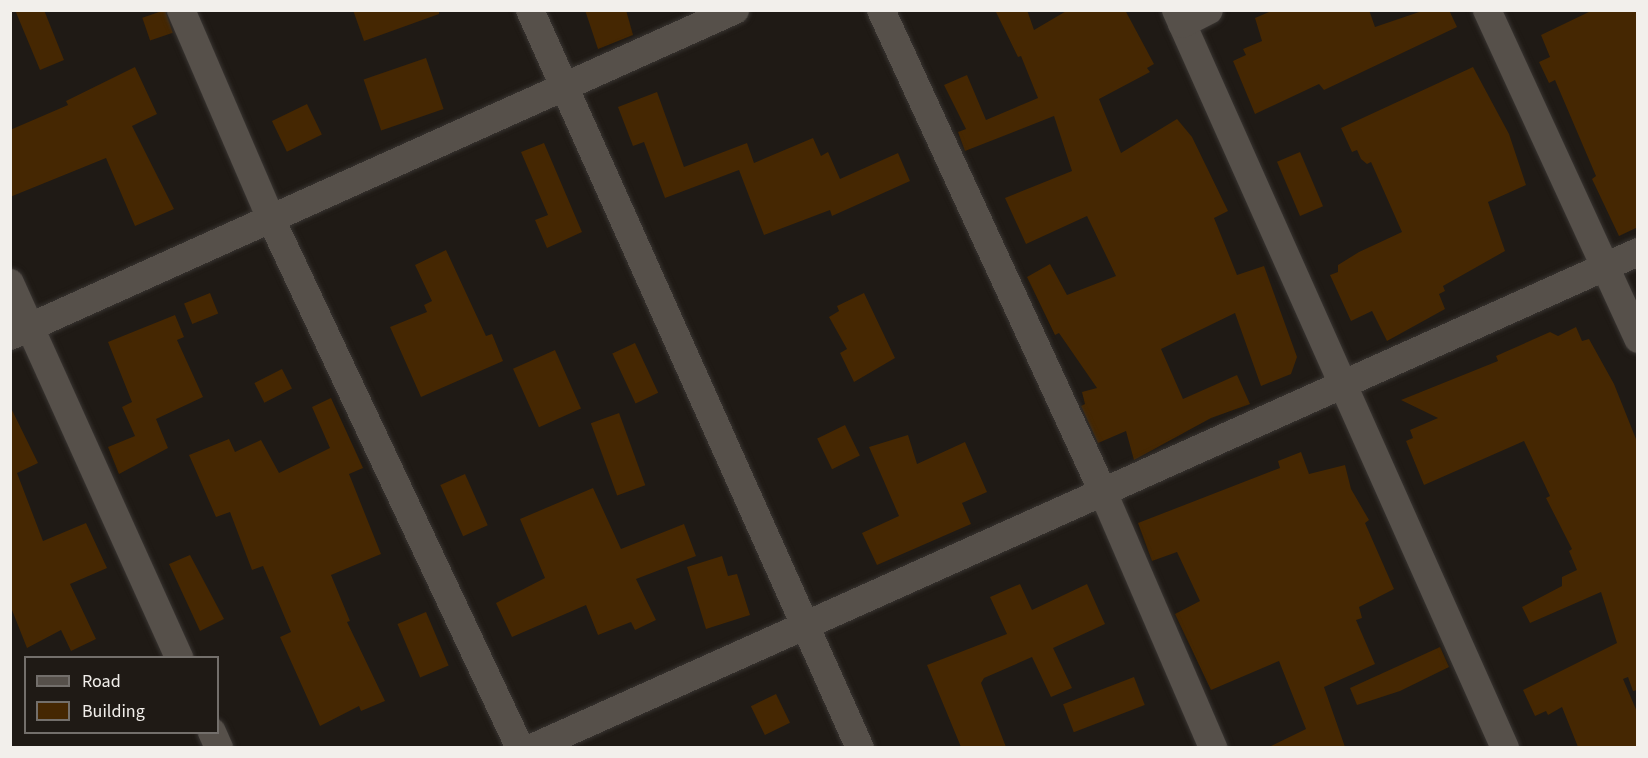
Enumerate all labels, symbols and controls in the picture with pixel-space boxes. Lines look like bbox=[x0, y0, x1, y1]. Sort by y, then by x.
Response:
legend bbox=[24, 656, 219, 734]
text: Road bbox=[82, 669, 121, 694]
text: Building bbox=[82, 699, 145, 724]

